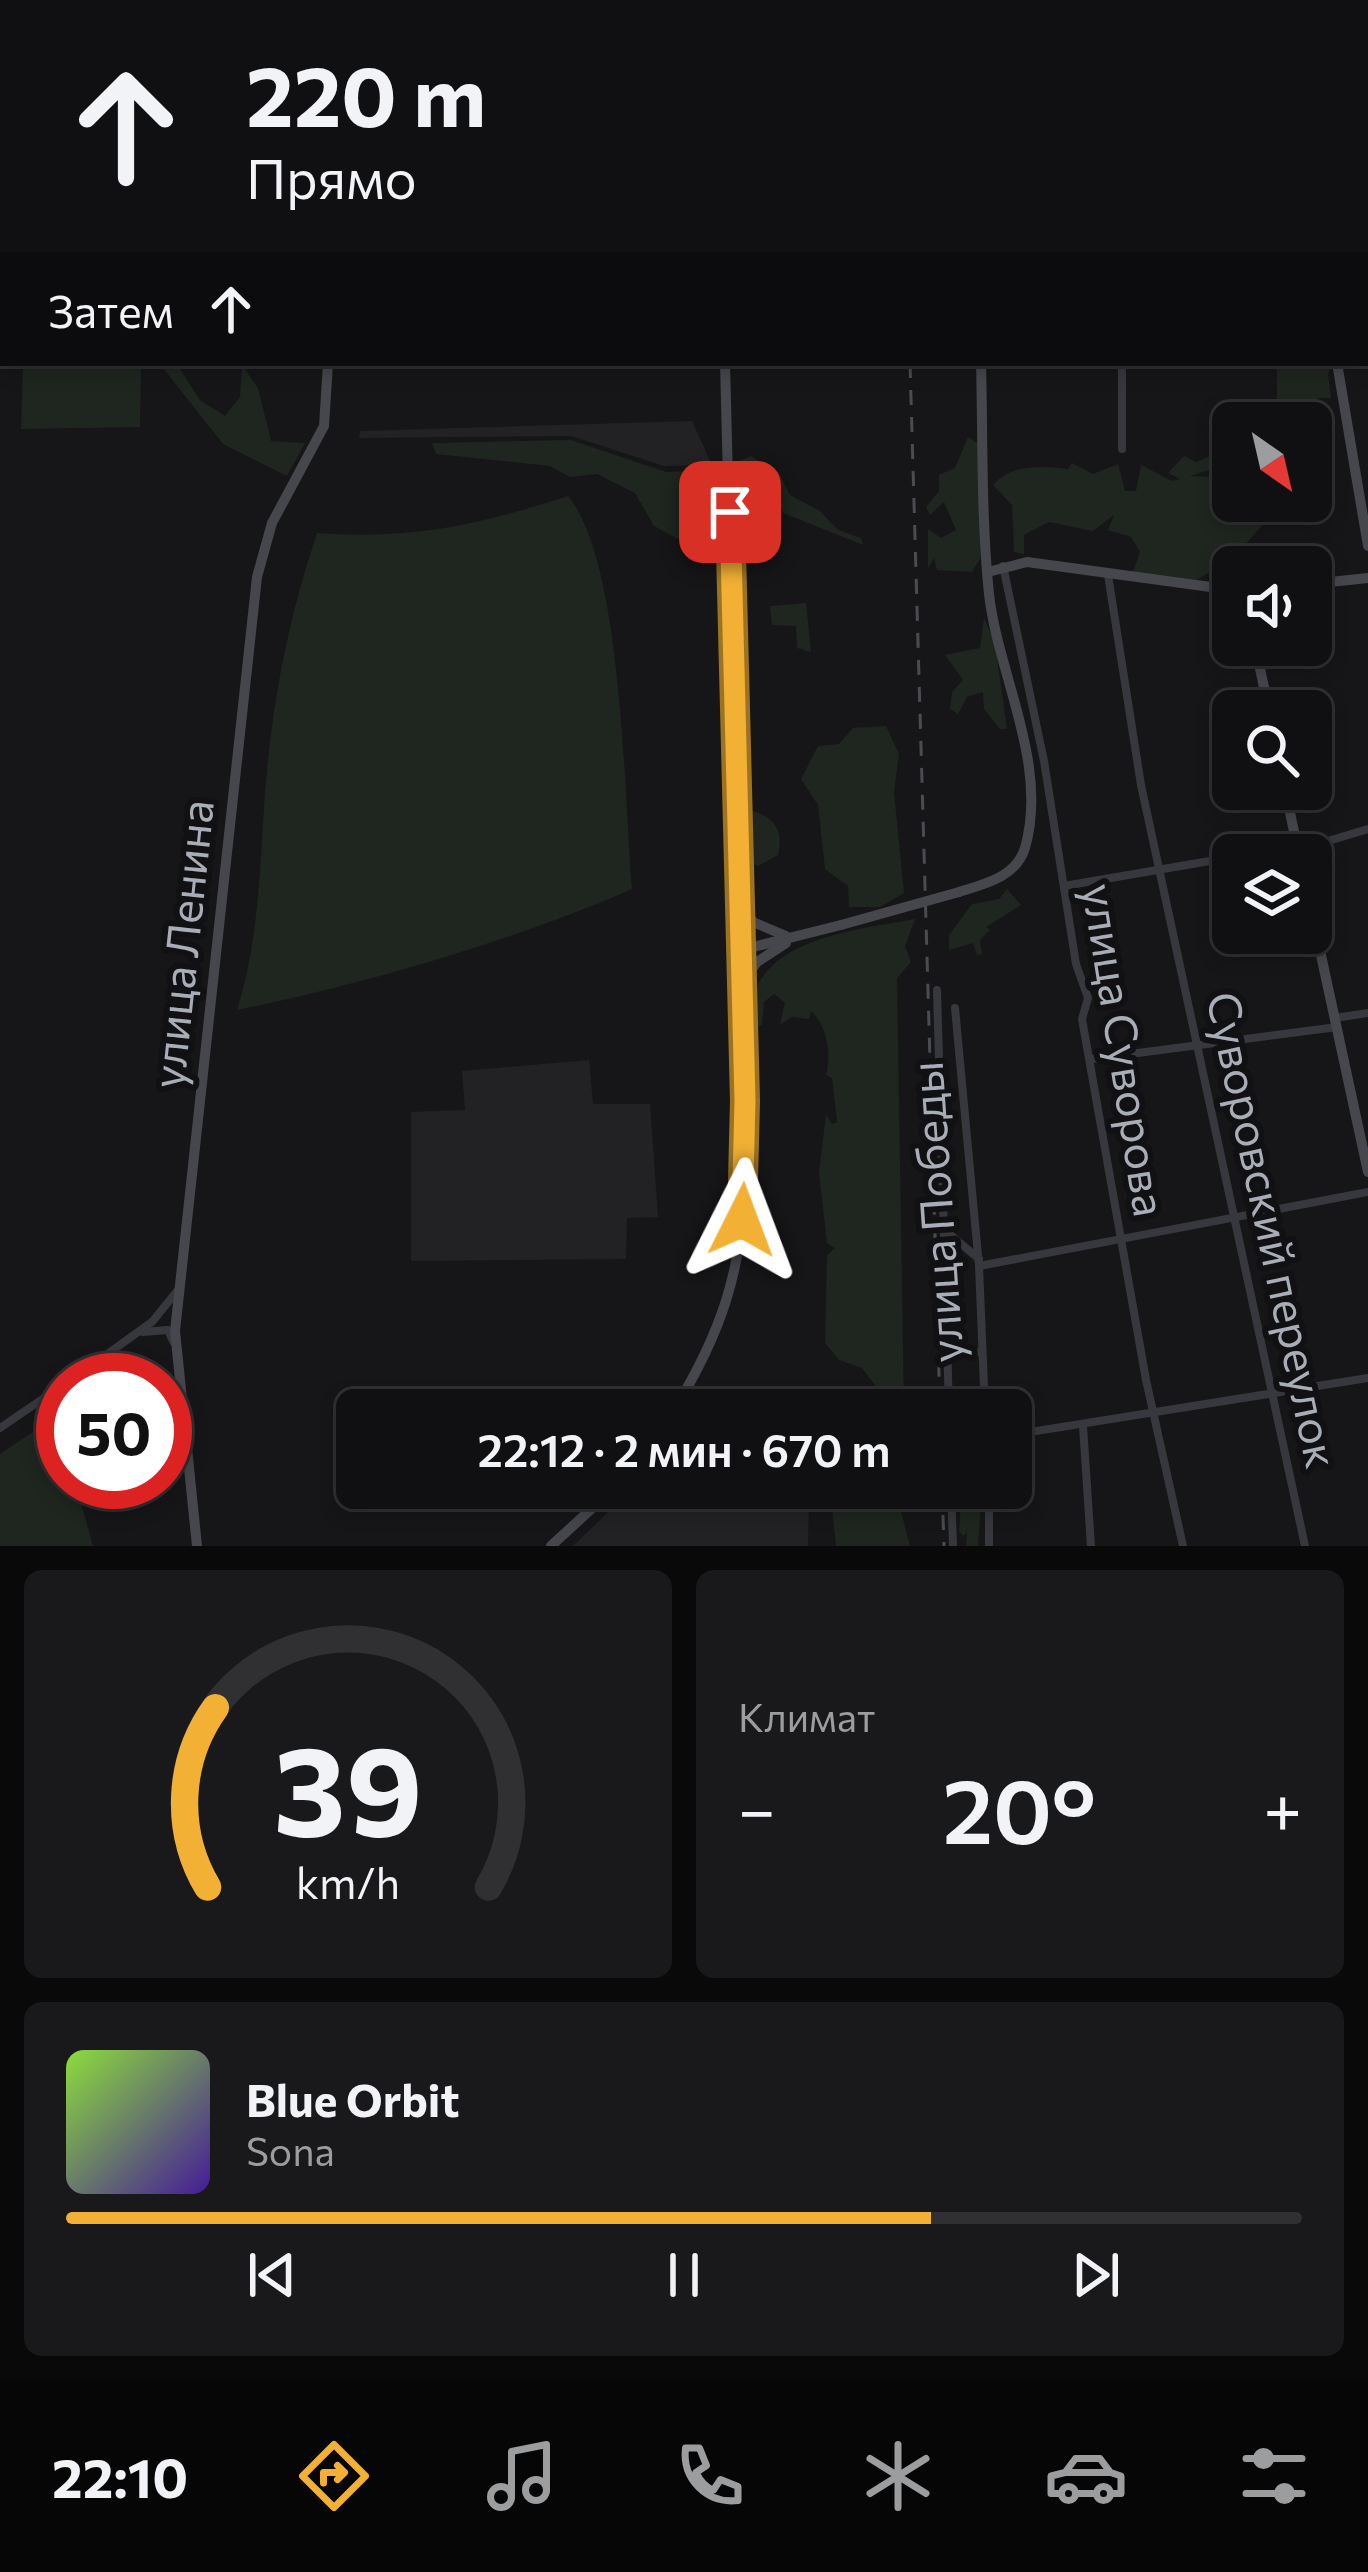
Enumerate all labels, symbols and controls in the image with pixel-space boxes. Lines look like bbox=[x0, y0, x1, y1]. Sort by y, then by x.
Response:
text: 220 m bbox=[246, 42, 486, 144]
icon: ahead bbox=[48, 48, 204, 204]
text: Прямо bbox=[246, 144, 417, 210]
icon: ahead bbox=[198, 276, 264, 342]
text: Затем bbox=[48, 282, 174, 337]
north arrow bbox=[1212, 402, 1332, 522]
map controls bbox=[1212, 402, 1332, 954]
pin bbox=[679, 461, 781, 563]
icon: arrive bbox=[697, 479, 763, 545]
button: sound bbox=[1212, 546, 1332, 666]
button: search bbox=[1212, 690, 1332, 810]
street label: улица Ленина bbox=[138, 797, 223, 1091]
button: layers bbox=[1212, 834, 1332, 954]
street label: улица Суворова bbox=[1073, 879, 1180, 1220]
street label: Суворовский переулок bbox=[1197, 986, 1352, 1472]
street label: улица Победы bbox=[897, 1060, 972, 1365]
position arrow bbox=[679, 1157, 805, 1283]
speed limit sign: 50 bbox=[36, 1353, 192, 1509]
text: 22:12 · 2 мин · 670 m bbox=[478, 1421, 890, 1476]
text: Климат bbox=[738, 1692, 875, 1740]
text: 39 bbox=[273, 1709, 423, 1862]
text: 20° bbox=[942, 1752, 1096, 1863]
text: − bbox=[738, 1767, 776, 1848]
text: + bbox=[1263, 1767, 1302, 1848]
text: km/h bbox=[296, 1855, 400, 1908]
text: Blue Orbit bbox=[246, 2071, 459, 2126]
text: Sona bbox=[246, 2126, 335, 2174]
icon: previous bbox=[239, 2242, 305, 2308]
icon: pause bbox=[651, 2242, 717, 2308]
icon: next bbox=[1063, 2242, 1129, 2308]
icon: directions bbox=[292, 2434, 376, 2518]
icon: music bbox=[480, 2434, 564, 2518]
icon: phone bbox=[668, 2434, 752, 2518]
icon: climate bbox=[856, 2434, 940, 2518]
icon: car bbox=[1044, 2434, 1128, 2518]
icon: filters bbox=[1232, 2434, 1316, 2518]
text: 22:10 bbox=[52, 2443, 188, 2509]

